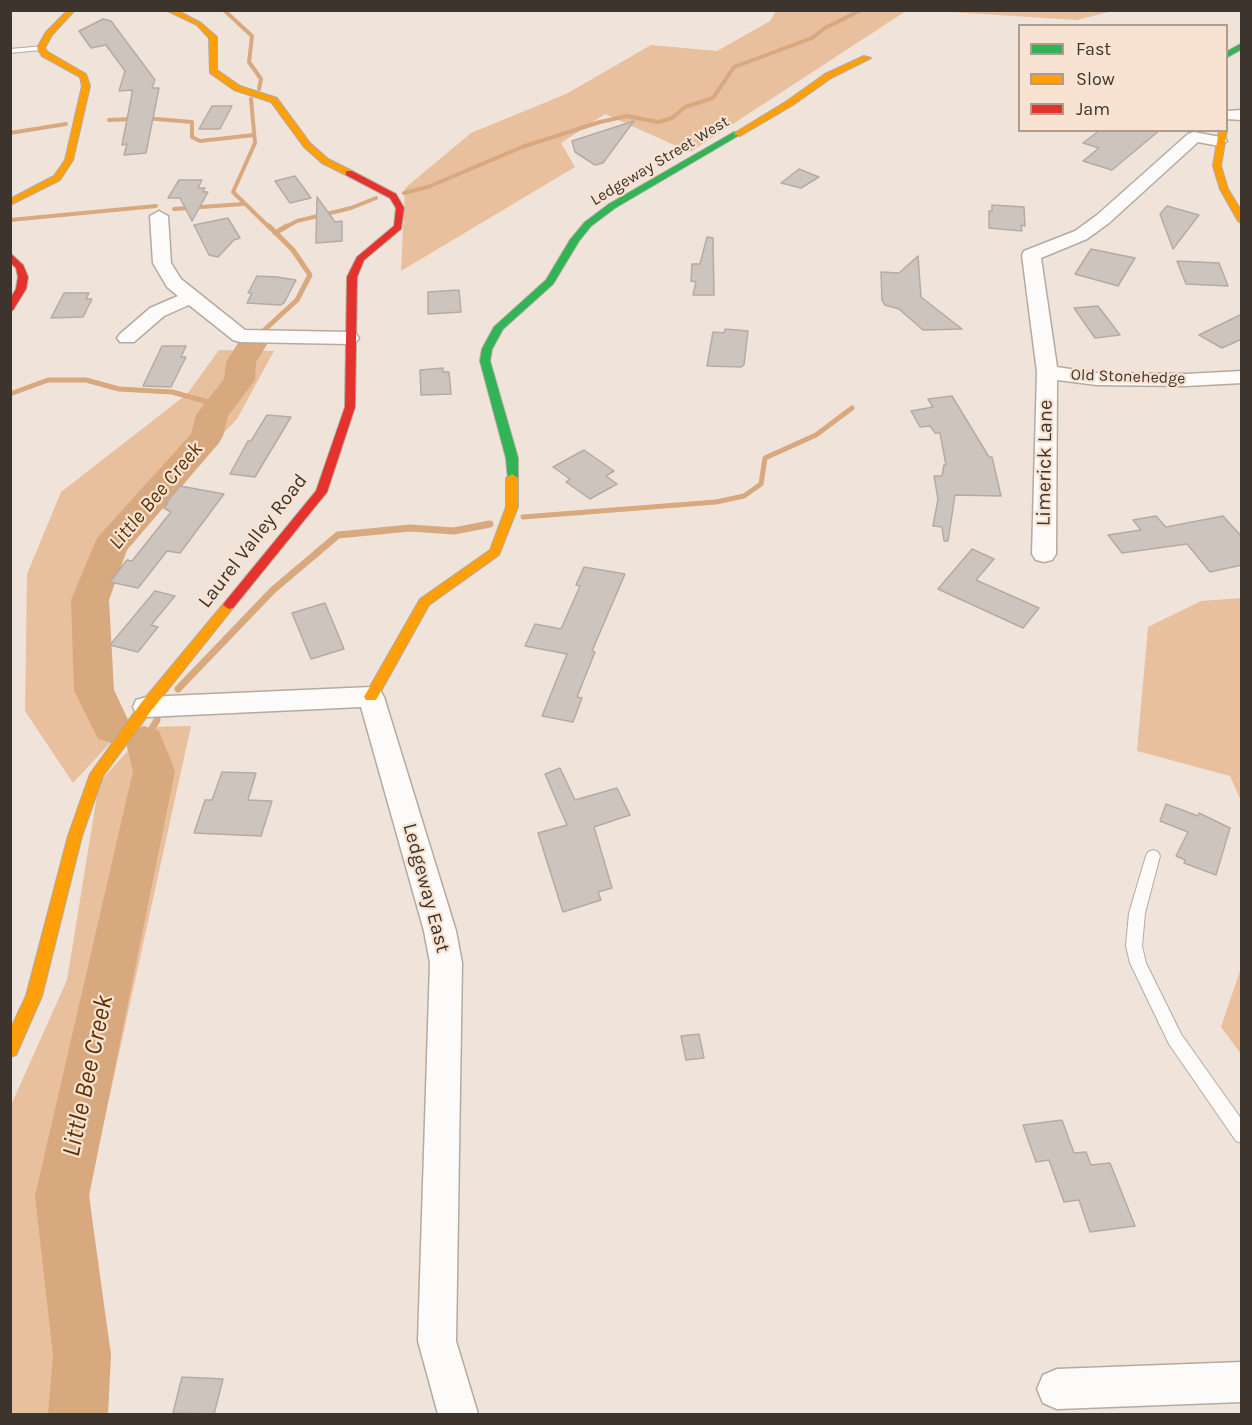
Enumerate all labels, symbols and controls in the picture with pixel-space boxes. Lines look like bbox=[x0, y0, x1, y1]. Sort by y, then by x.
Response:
legend bbox=[1018, 24, 1228, 132]
text: Fast bbox=[1076, 38, 1111, 60]
text: Slow bbox=[1076, 68, 1115, 90]
text: Jam bbox=[1076, 98, 1110, 120]
street label: Ledgeway Street West bbox=[587, 112, 733, 210]
street label: Old Stonehedge bbox=[1070, 365, 1186, 389]
street label: Limerick Lane bbox=[1032, 400, 1058, 526]
water label: Little Bee Creek bbox=[104, 437, 208, 555]
street label: Laurel Valley Road bbox=[193, 469, 313, 613]
street label: Ledgeway East bbox=[397, 821, 455, 955]
water label: Little Bee Creek bbox=[56, 992, 120, 1160]

